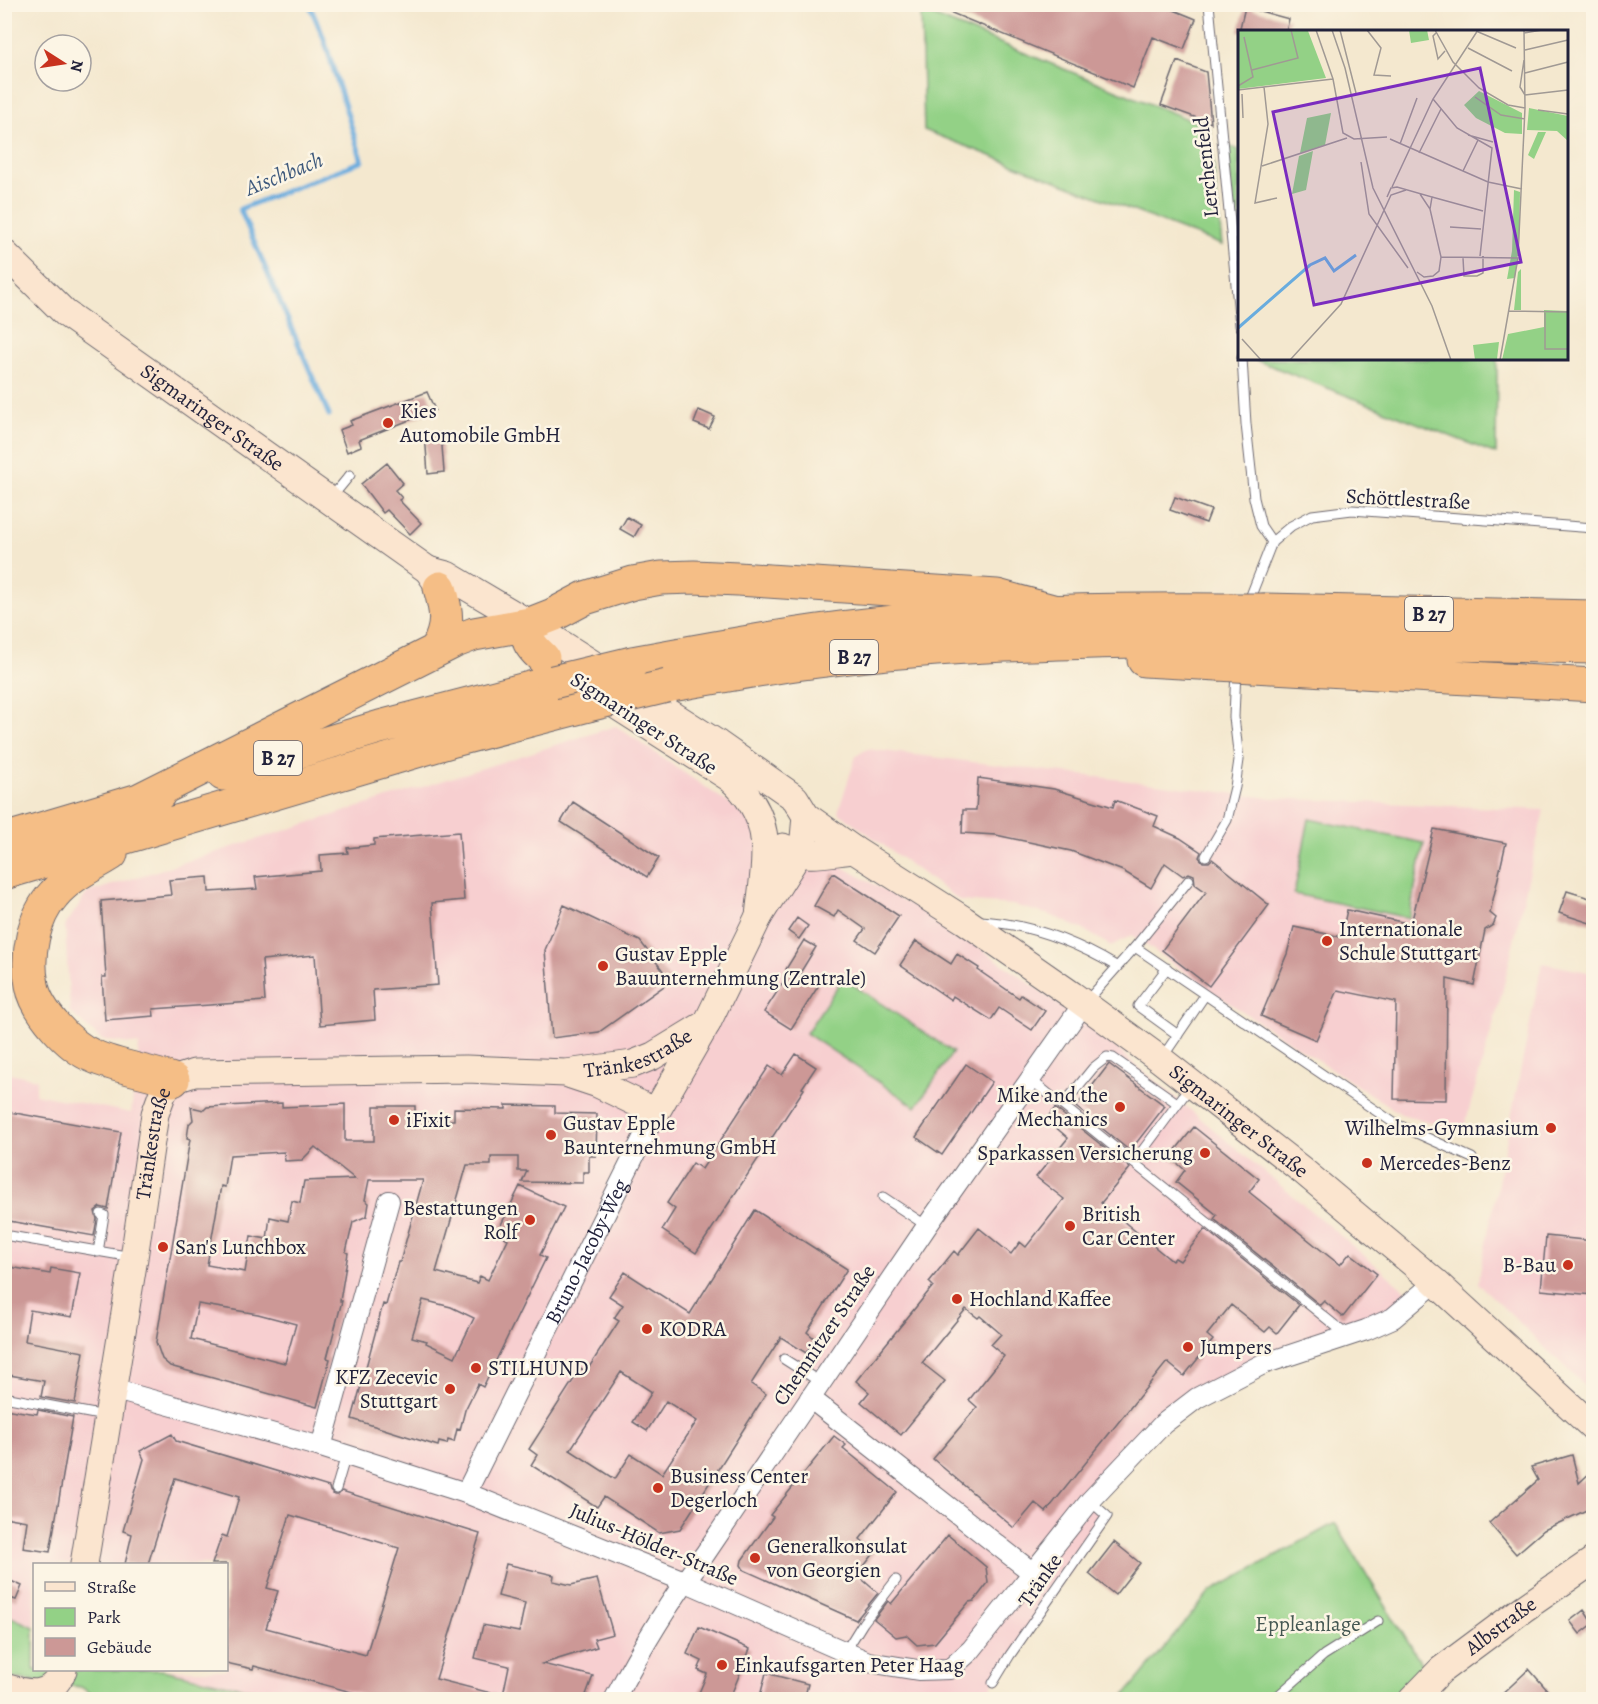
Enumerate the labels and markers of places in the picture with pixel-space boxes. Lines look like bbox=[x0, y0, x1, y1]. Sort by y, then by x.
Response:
place label: Kies Automobile GmbH bbox=[399, 397, 561, 449]
marker: Kies Automobile GmbH bbox=[381, 416, 395, 430]
place label: Internationale Schule Stuttgart bbox=[1339, 915, 1478, 967]
marker: Internationale Schule Stuttgart bbox=[1320, 934, 1334, 948]
place label: Gustav Epple Bauunternehmung (Zentrale) bbox=[615, 940, 866, 992]
marker: Gustav Epple Bauunternehmung (Zentrale) bbox=[596, 959, 610, 973]
place label: Mike and the Mechanics bbox=[997, 1081, 1108, 1133]
marker: Mike and the Mechanics bbox=[1113, 1100, 1127, 1114]
place label: iFixit bbox=[406, 1106, 451, 1134]
place label: Gustav Epple Baunternehmung GmbH bbox=[563, 1109, 777, 1161]
marker: iFixit bbox=[387, 1113, 401, 1127]
place label: Wilhelms-Gymnasium bbox=[1344, 1114, 1539, 1142]
marker: Wilhelms-Gymnasium bbox=[1544, 1121, 1558, 1135]
marker: Gustav Epple Baunternehmung GmbH bbox=[544, 1128, 558, 1142]
place label: Sparkassen Versicherung bbox=[977, 1139, 1193, 1167]
marker: Sparkassen Versicherung bbox=[1198, 1146, 1212, 1160]
place label: Mercedes-Benz bbox=[1379, 1149, 1511, 1177]
marker: Mercedes-Benz bbox=[1360, 1156, 1374, 1170]
place label: Bestattungen Rolf bbox=[403, 1194, 521, 1246]
place label: British Car Center bbox=[1082, 1200, 1175, 1252]
marker: Bestattungen Rolf bbox=[523, 1213, 537, 1227]
marker: British Car Center bbox=[1063, 1219, 1077, 1233]
place label: San's Lunchbox bbox=[175, 1233, 306, 1261]
marker: San's Lunchbox bbox=[156, 1240, 170, 1254]
place label: B-Bau bbox=[1502, 1251, 1557, 1279]
marker: B-Bau bbox=[1561, 1258, 1575, 1272]
place label: Hochland Kaffee bbox=[969, 1285, 1111, 1313]
marker: Hochland Kaffee bbox=[950, 1292, 964, 1306]
place label: KODRA bbox=[659, 1315, 727, 1343]
marker: KODRA bbox=[640, 1322, 654, 1336]
place label: Jumpers bbox=[1200, 1333, 1272, 1361]
marker: Jumpers bbox=[1181, 1340, 1195, 1354]
place label: STILHUND bbox=[488, 1354, 588, 1382]
marker: STILHUND bbox=[469, 1361, 483, 1375]
place label: KFZ Zecevic Stuttgart bbox=[335, 1363, 438, 1415]
marker: KFZ Zecevic Stuttgart bbox=[443, 1382, 457, 1396]
place label: Business Center Degerloch bbox=[670, 1462, 808, 1514]
marker: Business Center Degerloch bbox=[651, 1481, 665, 1495]
place label: Generalkonsulat von Georgien bbox=[766, 1532, 907, 1584]
marker: Generalkonsulat von Georgien bbox=[748, 1551, 762, 1565]
place label: Einkaufsgarten Peter Haag bbox=[734, 1651, 964, 1679]
marker: Einkaufsgarten Peter Haag bbox=[715, 1658, 729, 1672]

